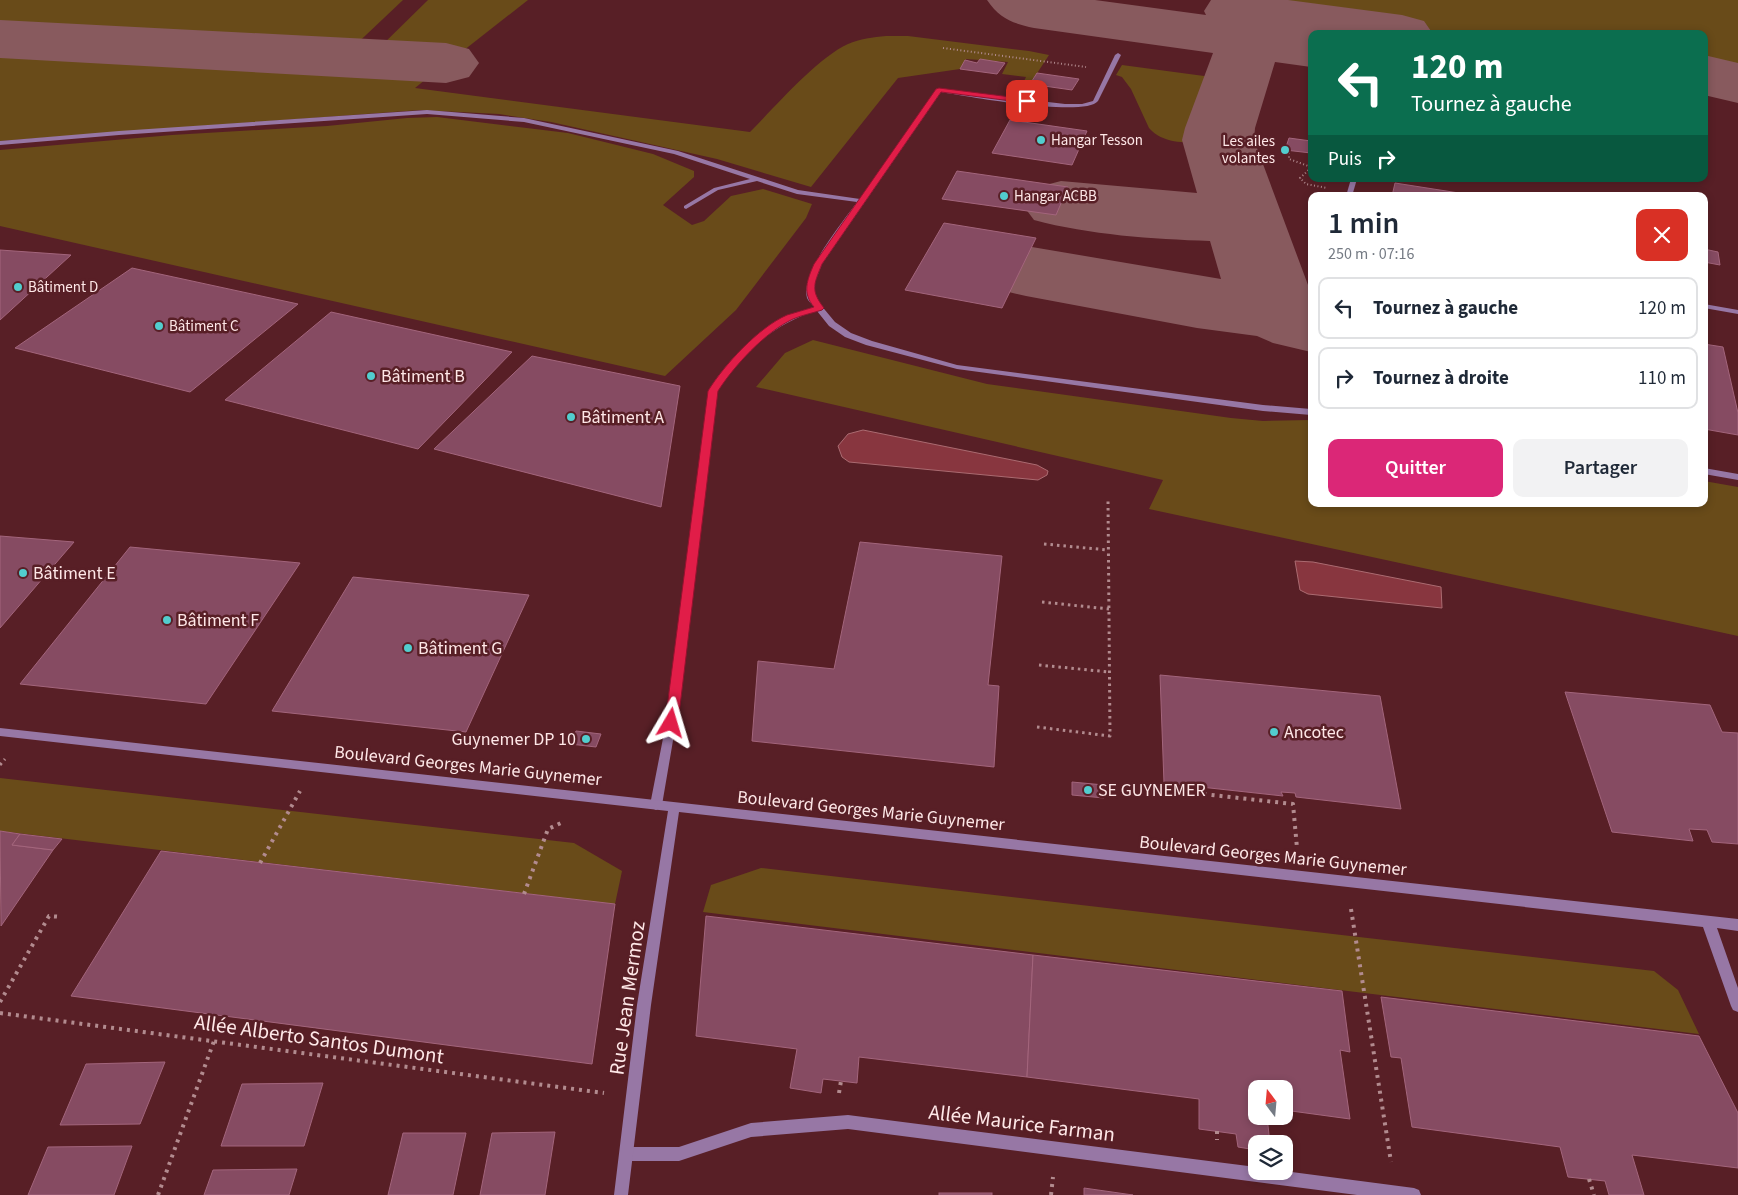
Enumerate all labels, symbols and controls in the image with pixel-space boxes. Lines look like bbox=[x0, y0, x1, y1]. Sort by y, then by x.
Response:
text: 120 m bbox=[1411, 42, 1503, 92]
icon: left bbox=[1328, 50, 1393, 115]
pin bbox=[1006, 80, 1048, 122]
icon: arrive bbox=[1013, 87, 1041, 115]
text: Tournez à gauche bbox=[1411, 88, 1572, 120]
place label: Hangar Tesson bbox=[1051, 130, 1143, 151]
place label: Les ailes volantes bbox=[1222, 131, 1275, 169]
marker: Hangar Tesson bbox=[1035, 134, 1047, 146]
marker: Les ailes volantes bbox=[1279, 144, 1291, 156]
icon: right bbox=[1372, 145, 1400, 173]
text: Puis bbox=[1328, 146, 1362, 173]
place label: Hangar ACBB bbox=[1014, 186, 1097, 207]
marker: Hangar ACBB bbox=[998, 190, 1010, 202]
text: 1 min bbox=[1328, 202, 1399, 245]
button: close bbox=[1636, 209, 1688, 261]
text: 250 m · 07:16 bbox=[1328, 243, 1415, 265]
place label: Bâtiment D bbox=[28, 277, 98, 298]
marker: Bâtiment D bbox=[12, 281, 24, 293]
icon: left bbox=[1330, 294, 1358, 322]
text: Tournez à gauche bbox=[1373, 295, 1518, 322]
text: 120 m bbox=[1638, 295, 1686, 322]
place label: Bâtiment C bbox=[169, 316, 239, 337]
marker: Bâtiment C bbox=[153, 320, 165, 332]
place label: Bâtiment B bbox=[381, 364, 465, 389]
icon: right bbox=[1330, 364, 1358, 392]
text: Tournez à droite bbox=[1373, 365, 1509, 392]
text: 110 m bbox=[1638, 365, 1686, 392]
marker: Bâtiment B bbox=[365, 370, 377, 382]
place label: Bâtiment A bbox=[581, 405, 664, 430]
marker: Bâtiment A bbox=[565, 411, 577, 423]
button: Quitter bbox=[1328, 439, 1503, 497]
button: Partager bbox=[1513, 439, 1688, 497]
place label: Bâtiment E bbox=[33, 561, 116, 586]
marker: Bâtiment E bbox=[17, 567, 29, 579]
place label: Bâtiment F bbox=[177, 608, 259, 633]
marker: Bâtiment F bbox=[161, 614, 173, 626]
place label: Bâtiment G bbox=[418, 636, 502, 661]
marker: Bâtiment G bbox=[402, 642, 414, 654]
position arrow bbox=[644, 696, 696, 748]
place label: Ancotec bbox=[1284, 720, 1344, 745]
marker: Ancotec bbox=[1268, 726, 1280, 738]
place label: Guynemer DP 10 bbox=[451, 727, 576, 752]
marker: Guynemer DP 10 bbox=[580, 733, 592, 745]
street label: Boulevard Georges Marie Guynemer bbox=[333, 740, 604, 793]
place label: SE GUYNEMER bbox=[1098, 778, 1206, 803]
marker: SE GUYNEMER bbox=[1082, 784, 1094, 796]
street label: Boulevard Georges Marie Guynemer bbox=[736, 785, 1007, 838]
street label: Boulevard Georges Marie Guynemer bbox=[1138, 830, 1409, 883]
street label: Rue Jean Mermoz bbox=[601, 919, 653, 1077]
street label: Allée Alberto Santos Dumont bbox=[192, 1007, 446, 1071]
north arrow bbox=[1248, 1080, 1292, 1125]
map controls bbox=[1248, 1080, 1293, 1180]
street label: Allée Maurice Farman bbox=[927, 1097, 1117, 1149]
button: layers bbox=[1248, 1135, 1293, 1180]

